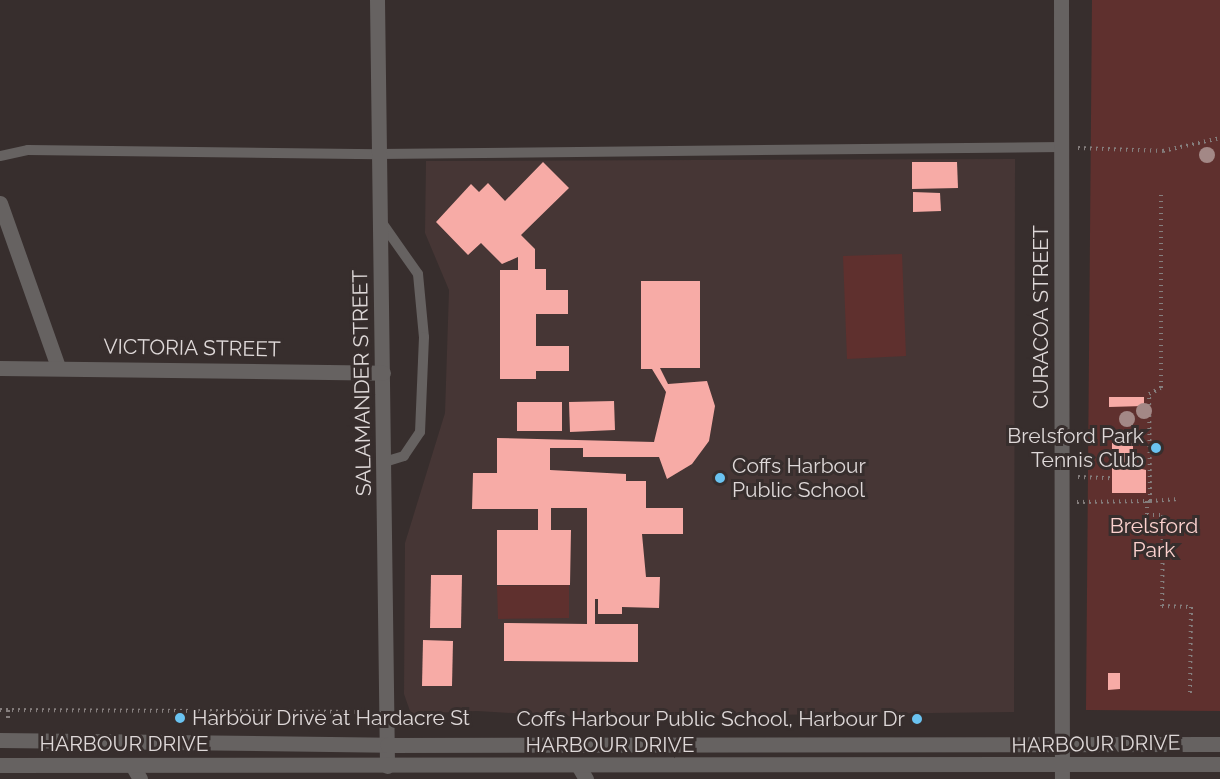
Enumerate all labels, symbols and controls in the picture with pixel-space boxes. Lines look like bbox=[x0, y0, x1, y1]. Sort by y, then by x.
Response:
street label: CURACOA STREET bbox=[1028, 225, 1054, 409]
street label: SALAMANDER STREET bbox=[347, 270, 377, 496]
street label: VICTORIA STREET bbox=[103, 334, 281, 362]
place label: Brelsford Park Tennis Club bbox=[1007, 423, 1144, 473]
marker: Brelsford Park Tennis Club bbox=[1149, 441, 1163, 455]
place label: Coffs Harbour Public School bbox=[732, 453, 866, 503]
marker: Coffs Harbour Public School bbox=[713, 471, 727, 485]
park label: Brelsford Park bbox=[1110, 513, 1198, 563]
place label: Harbour Drive at Hardacre St bbox=[192, 705, 470, 731]
place label: Coffs Harbour Public School, Harbour Dr bbox=[515, 706, 905, 732]
marker: Harbour Drive at Hardacre St bbox=[173, 711, 187, 725]
marker: Coffs Harbour Public School, Harbour Dr bbox=[910, 712, 924, 726]
street label: HARBOUR DRIVE bbox=[1011, 730, 1181, 758]
street label: HARBOUR DRIVE bbox=[39, 731, 209, 757]
street label: HARBOUR DRIVE bbox=[525, 732, 695, 758]

